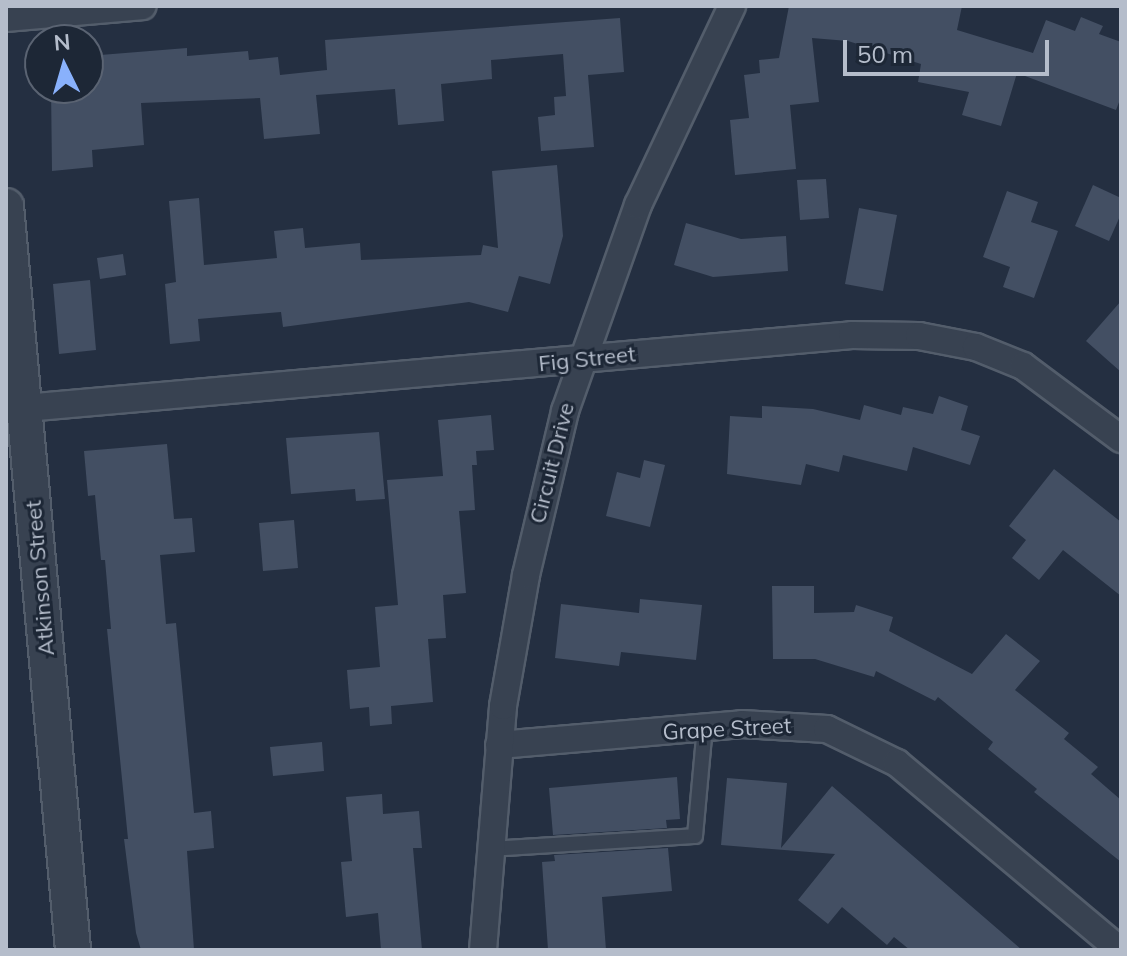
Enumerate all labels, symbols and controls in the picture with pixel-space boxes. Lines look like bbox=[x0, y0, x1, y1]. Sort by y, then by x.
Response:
north arrow bbox=[24, 24, 104, 104]
scale bar bbox=[847, 24, 1053, 74]
text: N bbox=[53, 27, 72, 57]
text: 50 m bbox=[857, 39, 913, 69]
street label: Fig Street bbox=[537, 341, 637, 377]
street label: Circuit Drive bbox=[524, 400, 580, 526]
street label: Atkinson Street bbox=[20, 499, 60, 657]
street label: Grape Street bbox=[662, 712, 792, 746]

